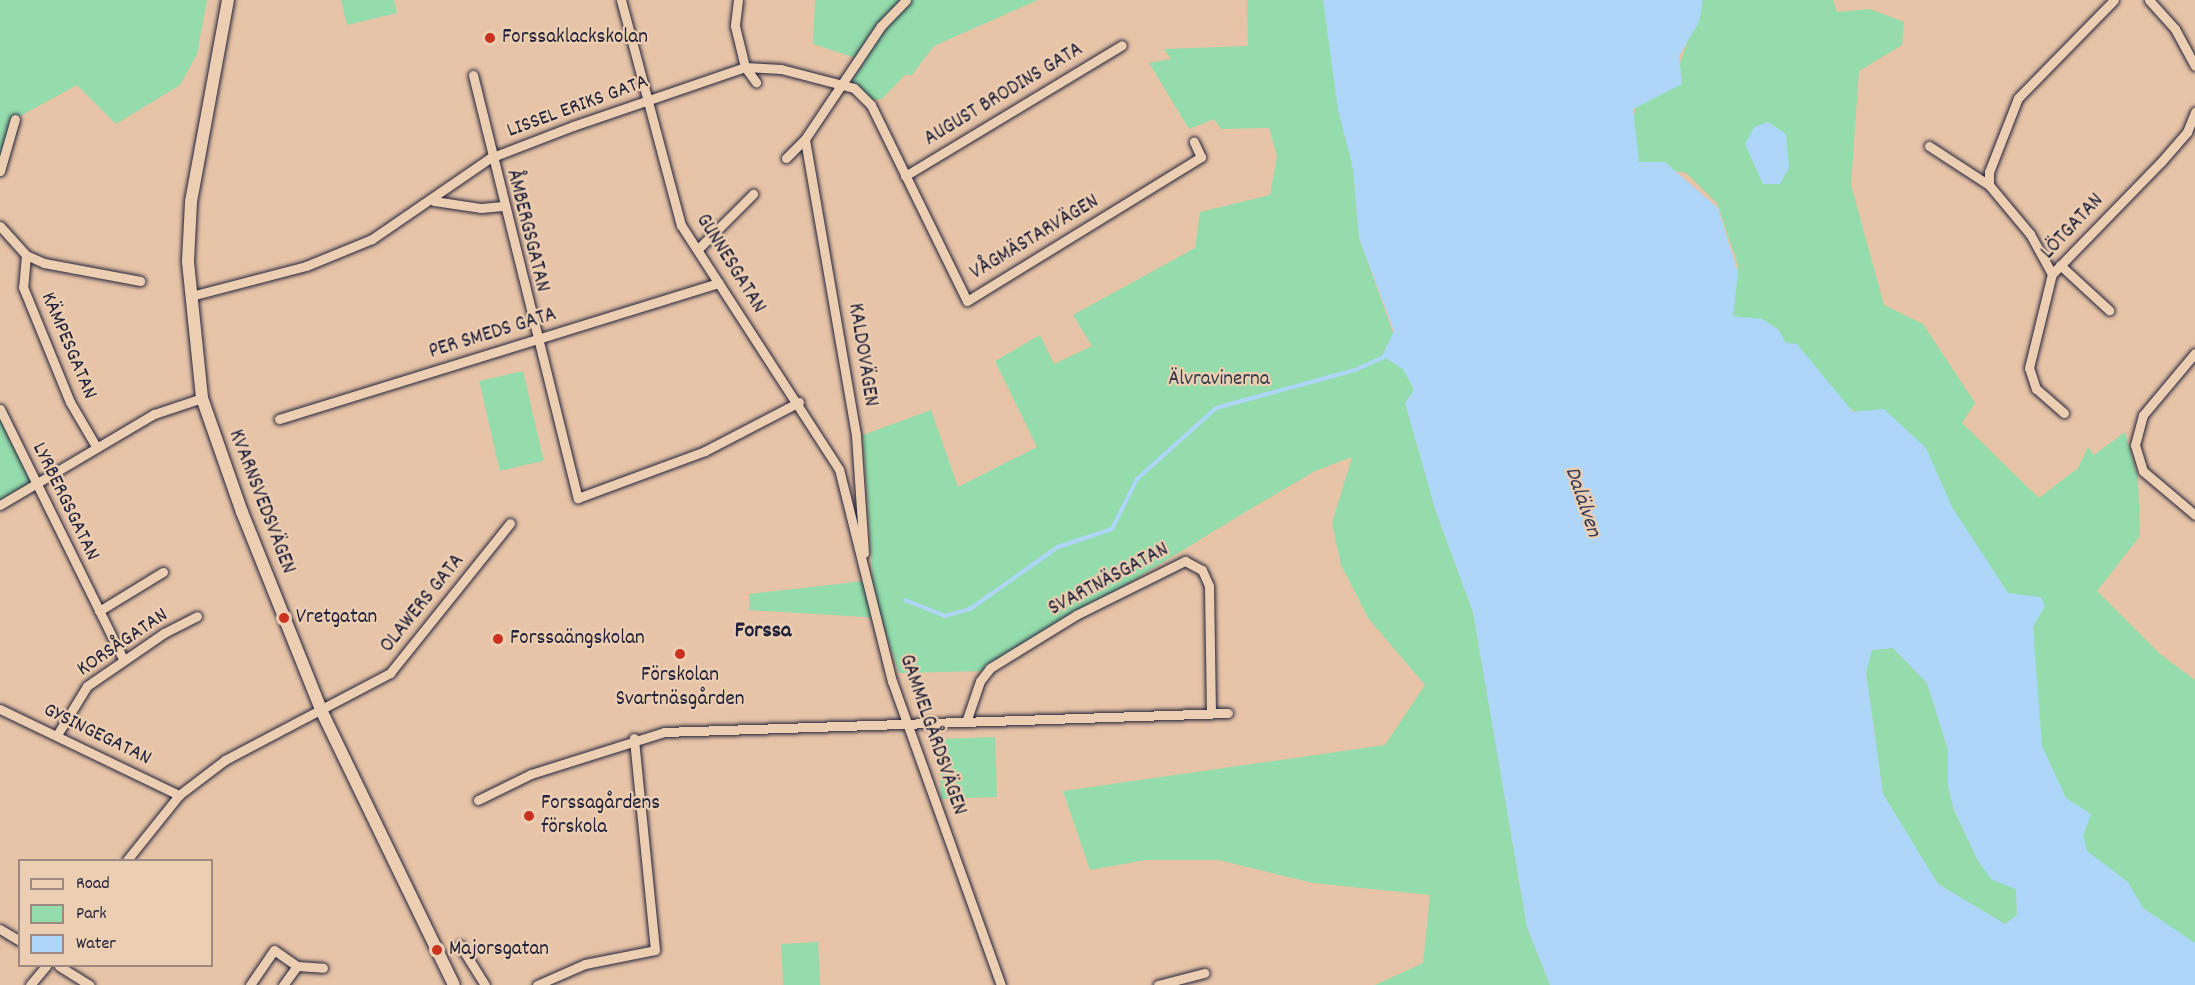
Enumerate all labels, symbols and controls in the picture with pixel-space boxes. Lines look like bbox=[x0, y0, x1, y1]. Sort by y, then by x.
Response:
place label: Forssaklackskolan bbox=[502, 25, 648, 51]
marker: Forssaklackskolan bbox=[483, 31, 497, 45]
street label: AUGUST BRODINS GATA bbox=[920, 38, 1088, 152]
street label: LISSEL ERIKS GATA bbox=[504, 70, 652, 144]
street label: ÅMBERGSGATAN bbox=[500, 167, 554, 295]
street label: LÖTGATAN bbox=[2036, 189, 2110, 265]
street label: VÅGMÄSTARVÄGEN bbox=[966, 190, 1104, 286]
street label: GUNNESGATAN bbox=[689, 210, 771, 318]
street label: KÄMPESGATAN bbox=[34, 289, 102, 403]
street label: KALDOVÄGEN bbox=[841, 302, 883, 408]
street label: PER SMEDS GATA bbox=[426, 303, 560, 365]
park label: Älvravinerna bbox=[1168, 367, 1270, 393]
street label: KVARNSVEDSVÄGEN bbox=[222, 426, 300, 578]
street label: LYRBERGSGATAN bbox=[26, 439, 104, 565]
water label: Dalälven bbox=[1558, 464, 1606, 540]
street label: SVARTNÄSGATAN bbox=[1045, 538, 1173, 622]
street label: OLAWERS GATA bbox=[375, 549, 471, 659]
street label: KORSÅGATAN bbox=[73, 603, 173, 683]
place label: Vretgatan bbox=[296, 605, 377, 631]
marker: Vretgatan bbox=[277, 611, 291, 625]
district label: Forssa bbox=[735, 619, 791, 645]
place label: Forssaängskolan bbox=[510, 626, 645, 652]
marker: Forssaängskolan bbox=[491, 632, 505, 646]
marker: Förskolan Svartnäsgården bbox=[673, 647, 687, 661]
street label: GAMMELGÅRDSVÄGEN bbox=[893, 651, 971, 819]
place label: Förskolan Svartnäsgården bbox=[616, 663, 744, 713]
street label: GYSINGEGATAN bbox=[39, 698, 155, 772]
place label: Forssagårdens förskola bbox=[541, 791, 660, 841]
marker: Forssagårdens förskola bbox=[522, 809, 536, 823]
legend bbox=[18, 859, 213, 967]
text: Road bbox=[76, 872, 110, 897]
text: Park bbox=[76, 902, 107, 927]
text: Water bbox=[76, 932, 116, 957]
place label: Majorsgatan bbox=[449, 937, 549, 963]
marker: Majorsgatan bbox=[430, 943, 444, 957]

